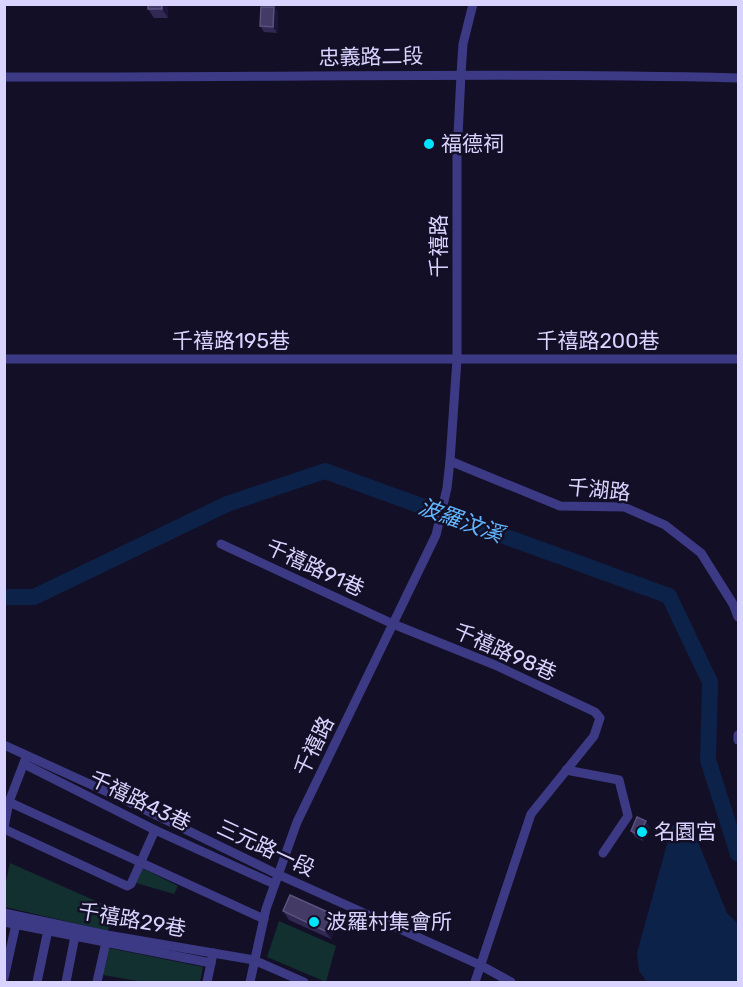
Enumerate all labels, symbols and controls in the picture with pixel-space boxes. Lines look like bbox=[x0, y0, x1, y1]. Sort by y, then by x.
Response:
street label: 忠義路二段 bbox=[318, 43, 424, 70]
place label: 福德祠 bbox=[441, 131, 504, 156]
marker: 福德祠 bbox=[422, 137, 436, 151]
street label: 千禧路 bbox=[426, 215, 451, 278]
street label: 千禧路195巷 bbox=[172, 328, 290, 353]
street label: 千禧路200巷 bbox=[537, 328, 660, 353]
street label: 千湖路 bbox=[566, 474, 632, 505]
water label: 波羅汶溪 bbox=[415, 493, 510, 549]
street label: 千禧路91巷 bbox=[262, 534, 368, 601]
street label: 千禧路98巷 bbox=[450, 618, 560, 685]
street label: 千禧路 bbox=[289, 712, 339, 780]
street label: 千禧路43巷 bbox=[85, 765, 195, 836]
street label: 三元路一段 bbox=[213, 814, 319, 881]
place label: 名園宮 bbox=[654, 819, 717, 844]
marker: 名園宮 bbox=[635, 825, 649, 839]
street label: 千禧路29巷 bbox=[76, 898, 188, 941]
place label: 波羅村集會所 bbox=[326, 909, 452, 934]
marker: 波羅村集會所 bbox=[307, 915, 321, 929]

